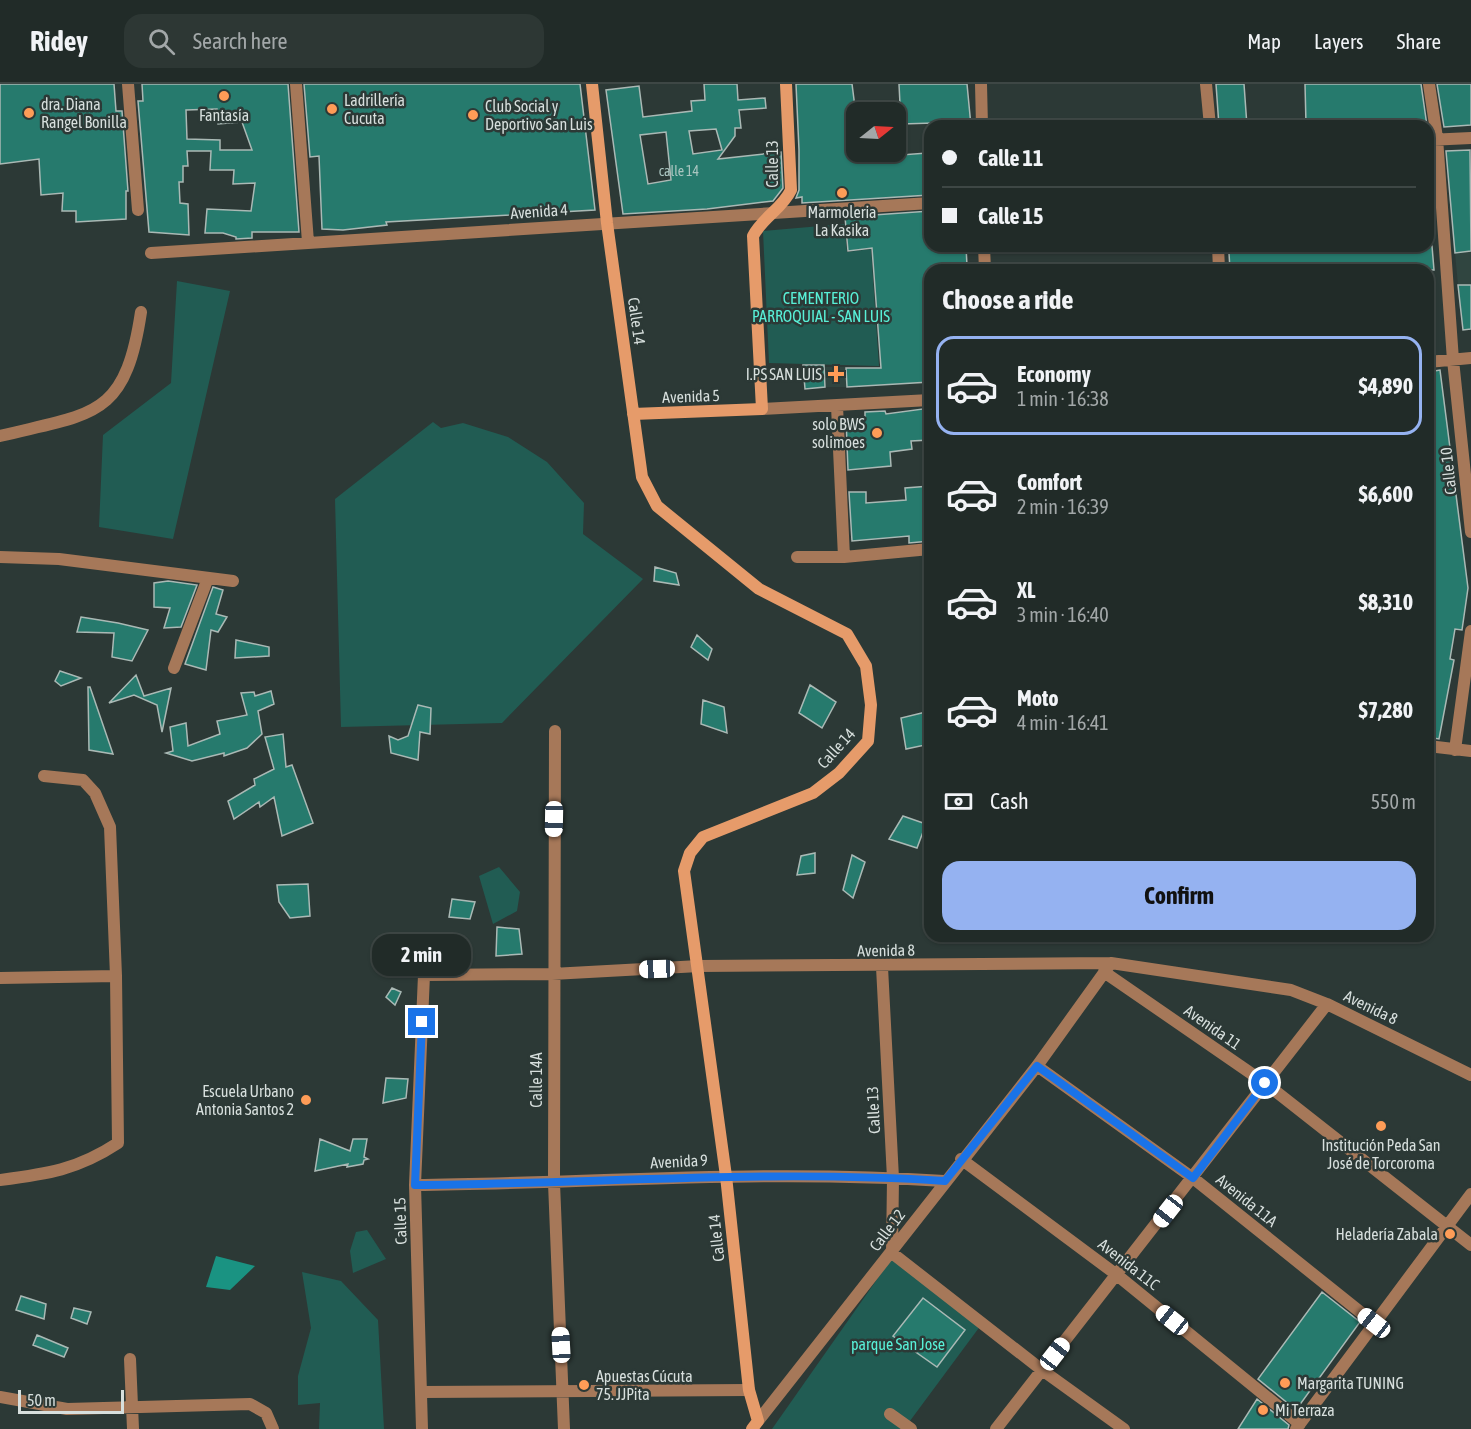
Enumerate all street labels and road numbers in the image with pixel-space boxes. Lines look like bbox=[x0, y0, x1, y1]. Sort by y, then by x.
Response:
street label: Calle 13 bbox=[763, 140, 781, 188]
street label: Avenida 4 bbox=[510, 200, 568, 222]
street label: Calle 14 bbox=[625, 296, 649, 346]
street label: Avenida 5 bbox=[662, 386, 720, 406]
street label: Calle 10 bbox=[1437, 446, 1459, 496]
street label: Calle 14 bbox=[813, 724, 859, 772]
street label: Avenida 8 bbox=[857, 940, 915, 960]
street label: Avenida 8 bbox=[1341, 986, 1401, 1028]
street label: Avenida 11 bbox=[1181, 1001, 1245, 1053]
street label: Calle 14A bbox=[527, 1052, 545, 1108]
street label: Calle 13 bbox=[863, 1086, 883, 1134]
street label: Avenida 9 bbox=[650, 1151, 708, 1171]
street label: Avenida 11A bbox=[1213, 1170, 1281, 1230]
street label: Calle 15 bbox=[390, 1197, 410, 1245]
street label: Calle 12 bbox=[866, 1206, 908, 1254]
street label: Calle 14 bbox=[705, 1213, 727, 1263]
street label: Avenida 11C bbox=[1095, 1235, 1163, 1293]

